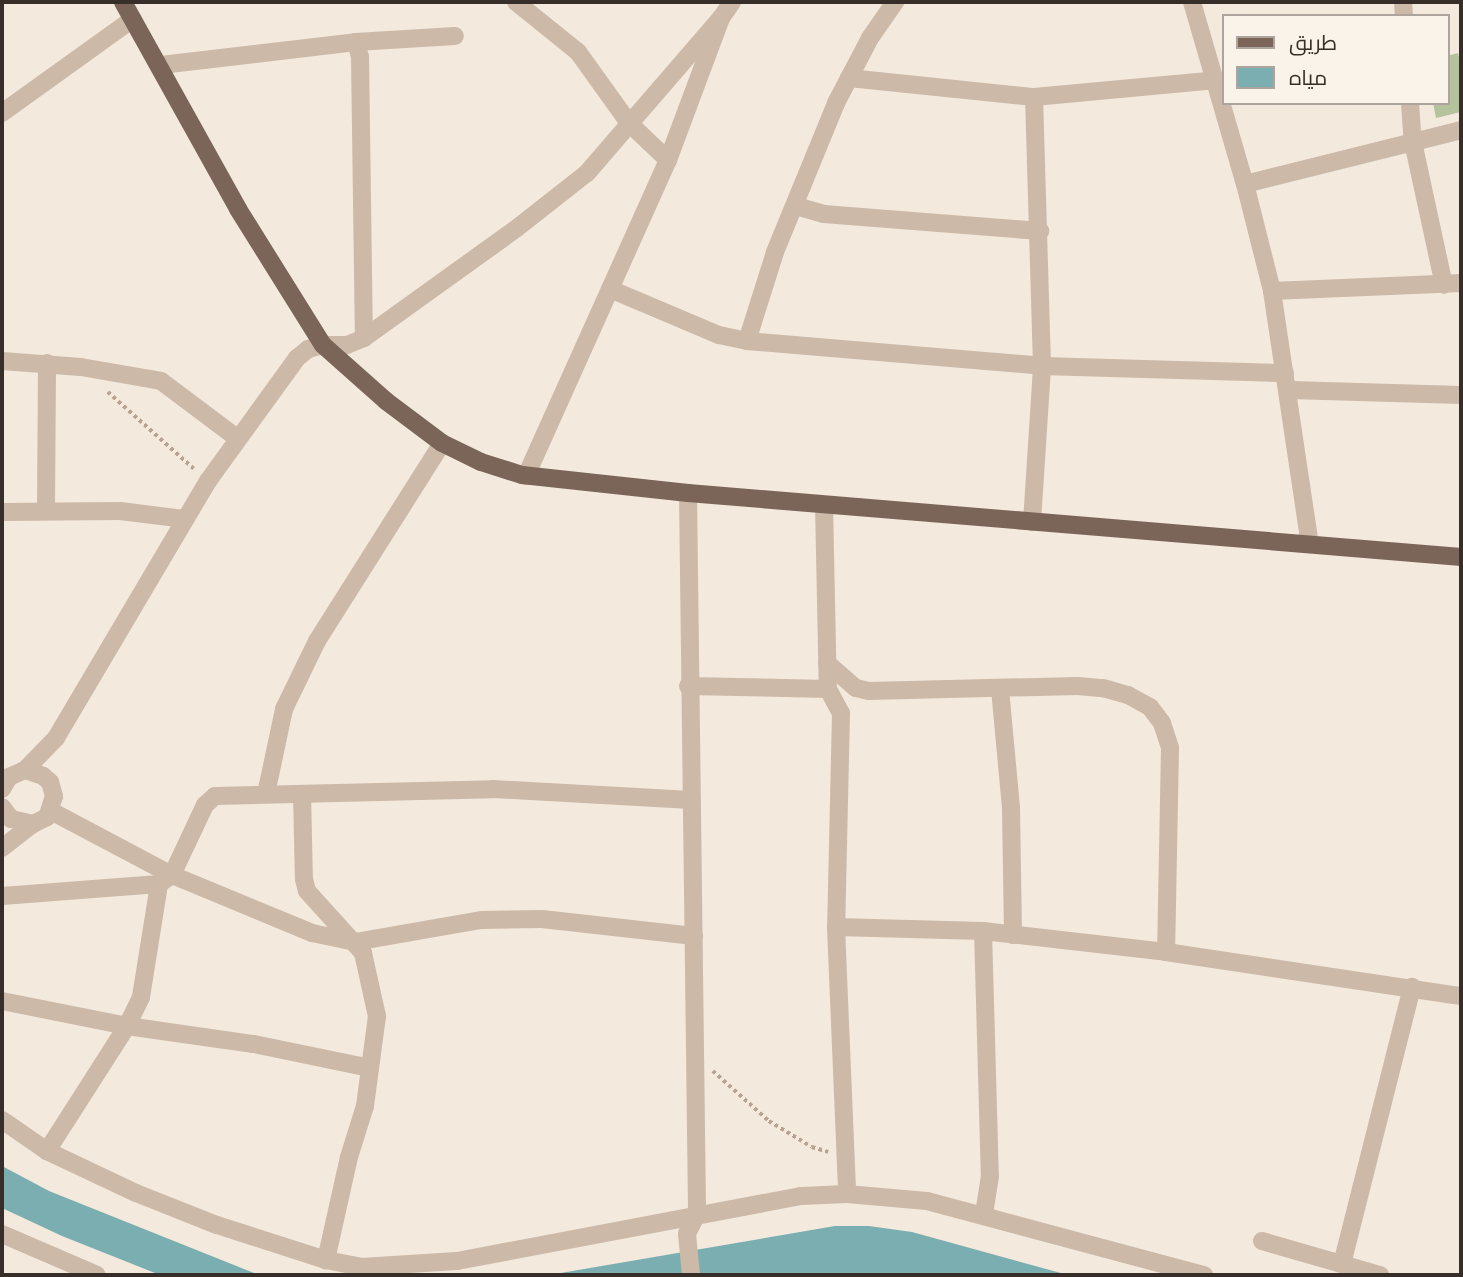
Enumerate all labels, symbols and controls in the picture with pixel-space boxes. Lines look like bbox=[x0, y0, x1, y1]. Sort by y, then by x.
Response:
legend bbox=[1222, 14, 1449, 105]
text: طريق bbox=[1289, 30, 1337, 55]
text: مياه bbox=[1289, 65, 1327, 90]

